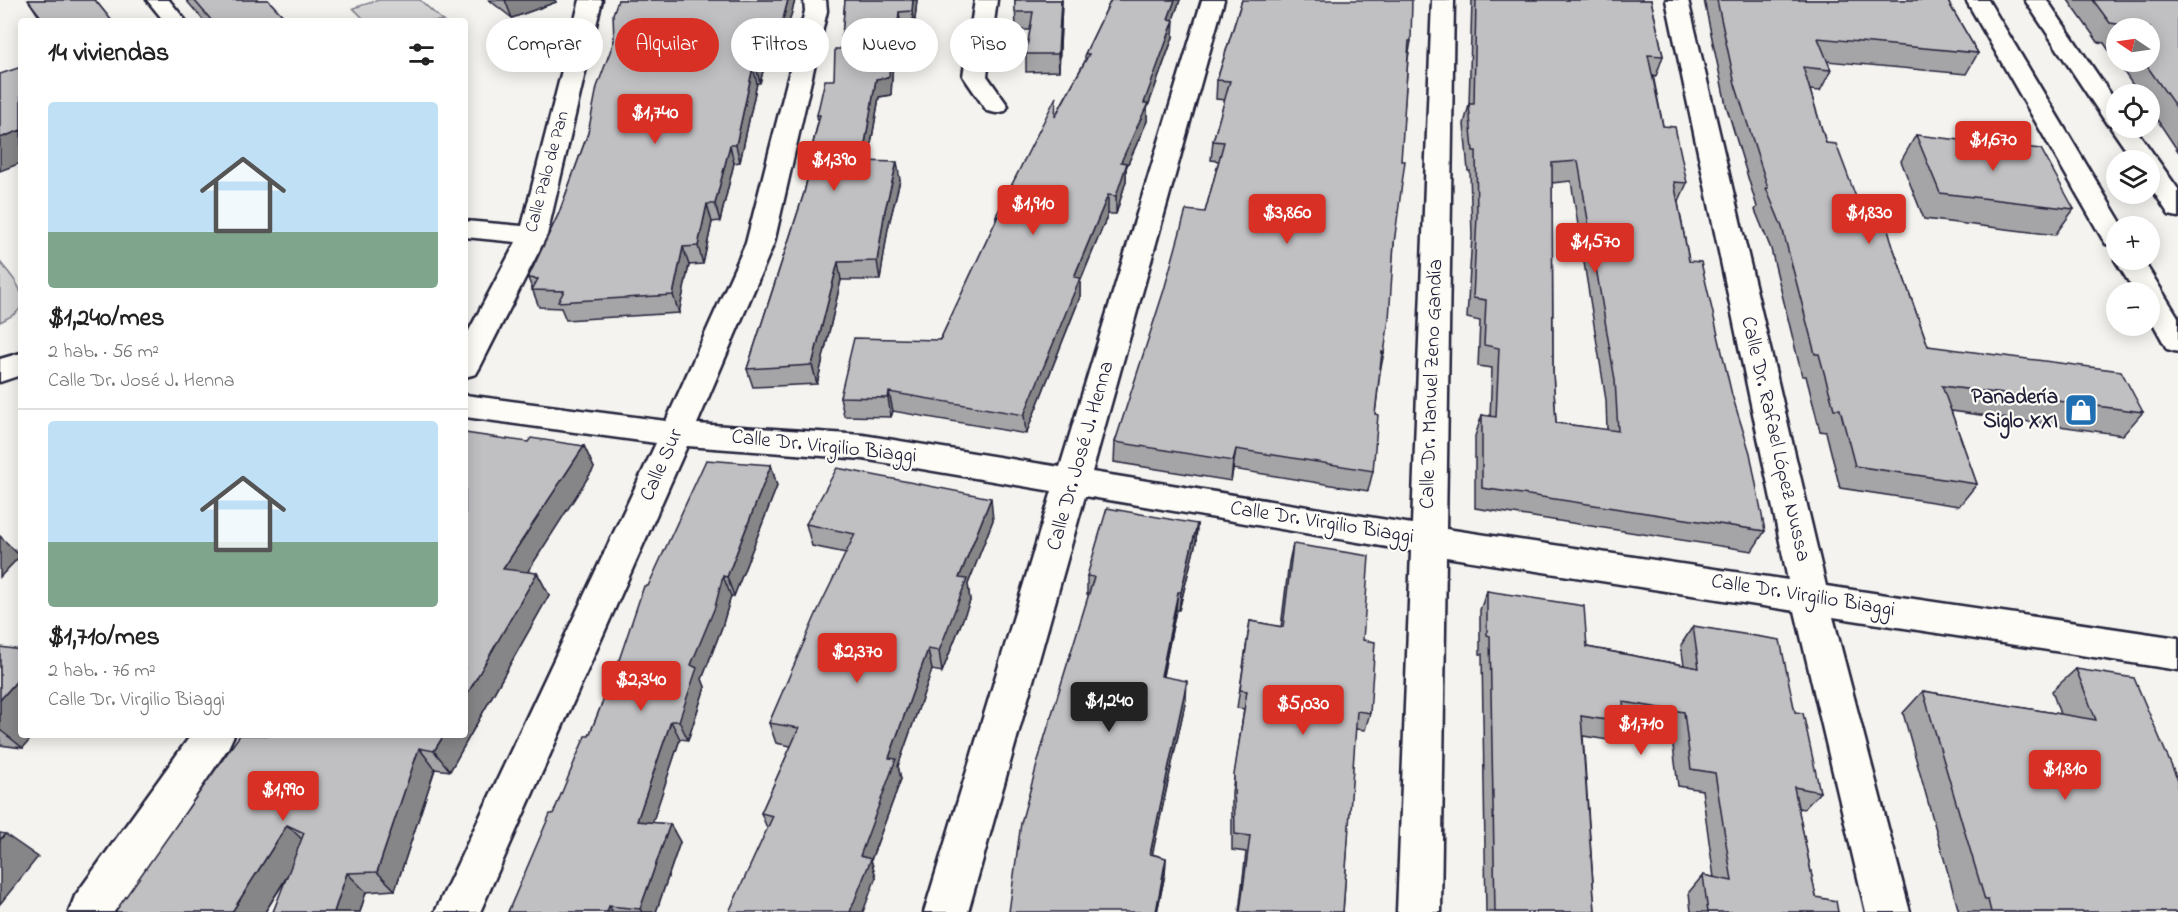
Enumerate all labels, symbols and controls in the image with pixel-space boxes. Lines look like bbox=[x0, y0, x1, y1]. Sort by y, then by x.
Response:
chip: Comprar bbox=[486, 18, 603, 72]
chip: Alquilar bbox=[615, 18, 719, 72]
chip: Filtros bbox=[731, 18, 829, 72]
chip: Nuevo bbox=[841, 18, 938, 72]
chip: Piso bbox=[950, 18, 1028, 72]
north arrow bbox=[2106, 18, 2160, 72]
map controls bbox=[2106, 18, 2160, 336]
text: 14 viviendas bbox=[48, 35, 169, 73]
icon: filters bbox=[405, 38, 438, 71]
button: locate bbox=[2106, 84, 2160, 138]
pin: $1,740 bbox=[606, 94, 704, 145]
text: $1,740 bbox=[631, 99, 679, 128]
street label: Calle Palo de Pan bbox=[519, 108, 577, 236]
pin: $1,670 bbox=[1944, 121, 2042, 172]
text: $1,670 bbox=[1969, 126, 2017, 155]
icon: home bbox=[189, 141, 297, 249]
pin: $1,390 bbox=[785, 141, 883, 192]
text: $1,390 bbox=[812, 146, 856, 175]
button: layers bbox=[2106, 150, 2160, 204]
pin: $1,910 bbox=[984, 185, 1082, 236]
text: $1,910 bbox=[1012, 190, 1054, 219]
pin: $3,860 bbox=[1238, 194, 1336, 245]
pin: $1,830 bbox=[1820, 194, 1918, 245]
text: $3,860 bbox=[1263, 199, 1311, 228]
text: $1,830 bbox=[1846, 199, 1892, 228]
button: + bbox=[2106, 216, 2160, 270]
pin: $1,570 bbox=[1546, 223, 1644, 274]
text: $1,570 bbox=[1570, 228, 1620, 257]
street label: Calle Dr. Manuel Zeno Gandía bbox=[1413, 258, 1451, 510]
button: − bbox=[2106, 282, 2160, 336]
text: $1,240/mes bbox=[48, 300, 164, 338]
street label: Calle Dr. Rafael López Nussa bbox=[1732, 313, 1818, 565]
text: 2 hab. · 56 m² bbox=[48, 338, 159, 367]
street label: Calle Dr. José J. Henna bbox=[1040, 358, 1122, 554]
text: Calle Dr. José J. Henna bbox=[48, 367, 235, 396]
place label: Panadería Siglo XXI bbox=[1971, 383, 2058, 439]
shop icon: Panadería Siglo XXI bbox=[2063, 392, 2099, 428]
street label: Calle Dr. Virgilio Biaggi bbox=[730, 422, 918, 474]
street label: Calle Sur bbox=[633, 424, 691, 506]
icon: home bbox=[189, 460, 297, 568]
street label: Calle Dr. Virgilio Biaggi bbox=[1228, 494, 1416, 554]
street label: Calle Dr. Virgilio Biaggi bbox=[1709, 567, 1897, 627]
text: $1,710/mes bbox=[48, 619, 160, 657]
pin: $2,370 bbox=[808, 633, 906, 684]
text: $2,370 bbox=[832, 638, 882, 667]
text: 2 hab. · 76 m² bbox=[48, 657, 156, 686]
pin: $2,340 bbox=[592, 661, 690, 712]
text: $2,340 bbox=[616, 666, 666, 695]
pin: $1,240 bbox=[1060, 682, 1158, 733]
pin: $5,030 bbox=[1254, 685, 1352, 736]
text: Calle Dr. Virgilio Biaggi bbox=[48, 686, 225, 715]
text: $1,240 bbox=[1085, 687, 1133, 716]
text: $5,030 bbox=[1277, 690, 1329, 719]
pin: $1,710 bbox=[1592, 705, 1690, 756]
text: $1,710 bbox=[1618, 710, 1664, 739]
pin: $1,810 bbox=[2016, 750, 2114, 801]
text: $1,810 bbox=[2043, 755, 2087, 784]
pin: $1,990 bbox=[234, 771, 332, 822]
text: $1,990 bbox=[262, 776, 304, 805]

